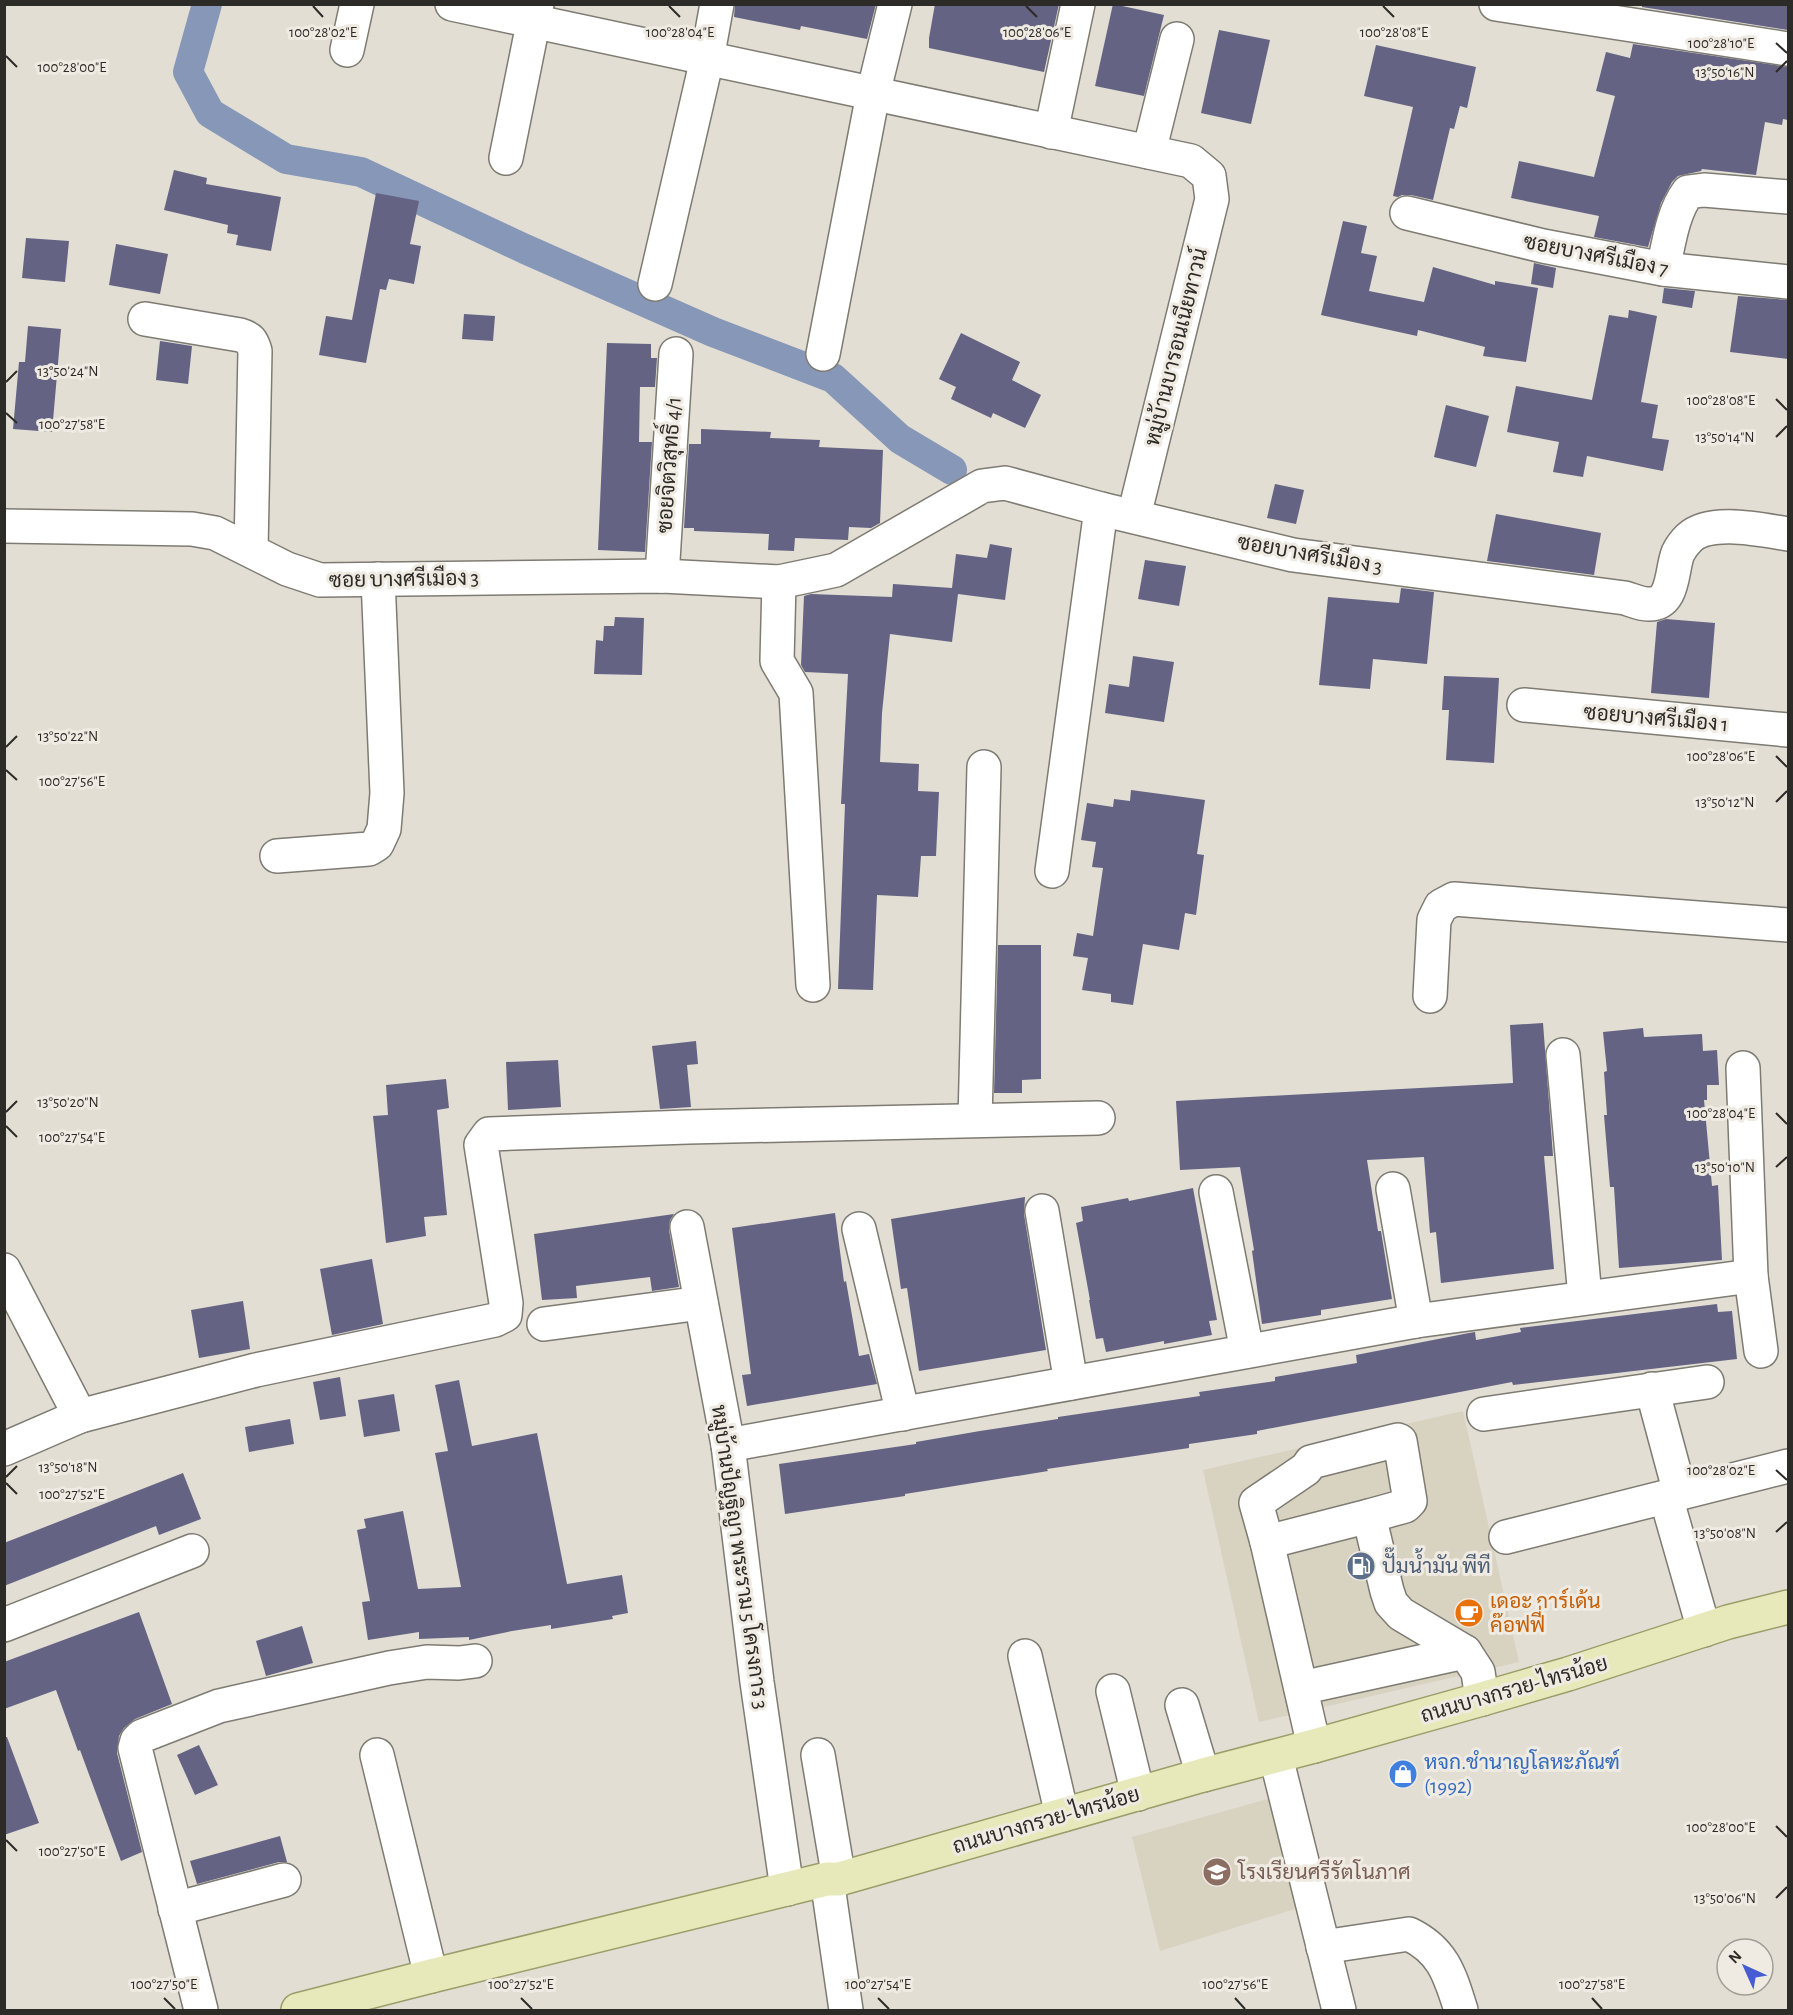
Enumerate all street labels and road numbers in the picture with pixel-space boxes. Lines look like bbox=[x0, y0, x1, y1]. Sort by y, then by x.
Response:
street label: ซอยบางศรีเมือง 7 bbox=[1522, 227, 1671, 280]
street label: หมู่บ้านบารอนเนียทาวน์ bbox=[1138, 245, 1215, 449]
street label: ซอยจิตวิสุทธิ์ 4/1 bbox=[644, 395, 688, 534]
street label: ซอยบางศรีเมือง 3 bbox=[1236, 527, 1385, 578]
street label: ซอย บางศรีเมือง 3 bbox=[329, 564, 479, 591]
street label: ซอยบางศรีเมือง 1 bbox=[1583, 698, 1730, 735]
street label: หมู่บ้านปัญฐิญา พระราม 5 โครงการ 3 bbox=[704, 1403, 774, 1711]
street label: ถนนบางกรวย-ไทรน้อย bbox=[1417, 1650, 1610, 1726]
street label: ถนนบางกรวย-ไทรน้อย bbox=[949, 1781, 1142, 1857]

